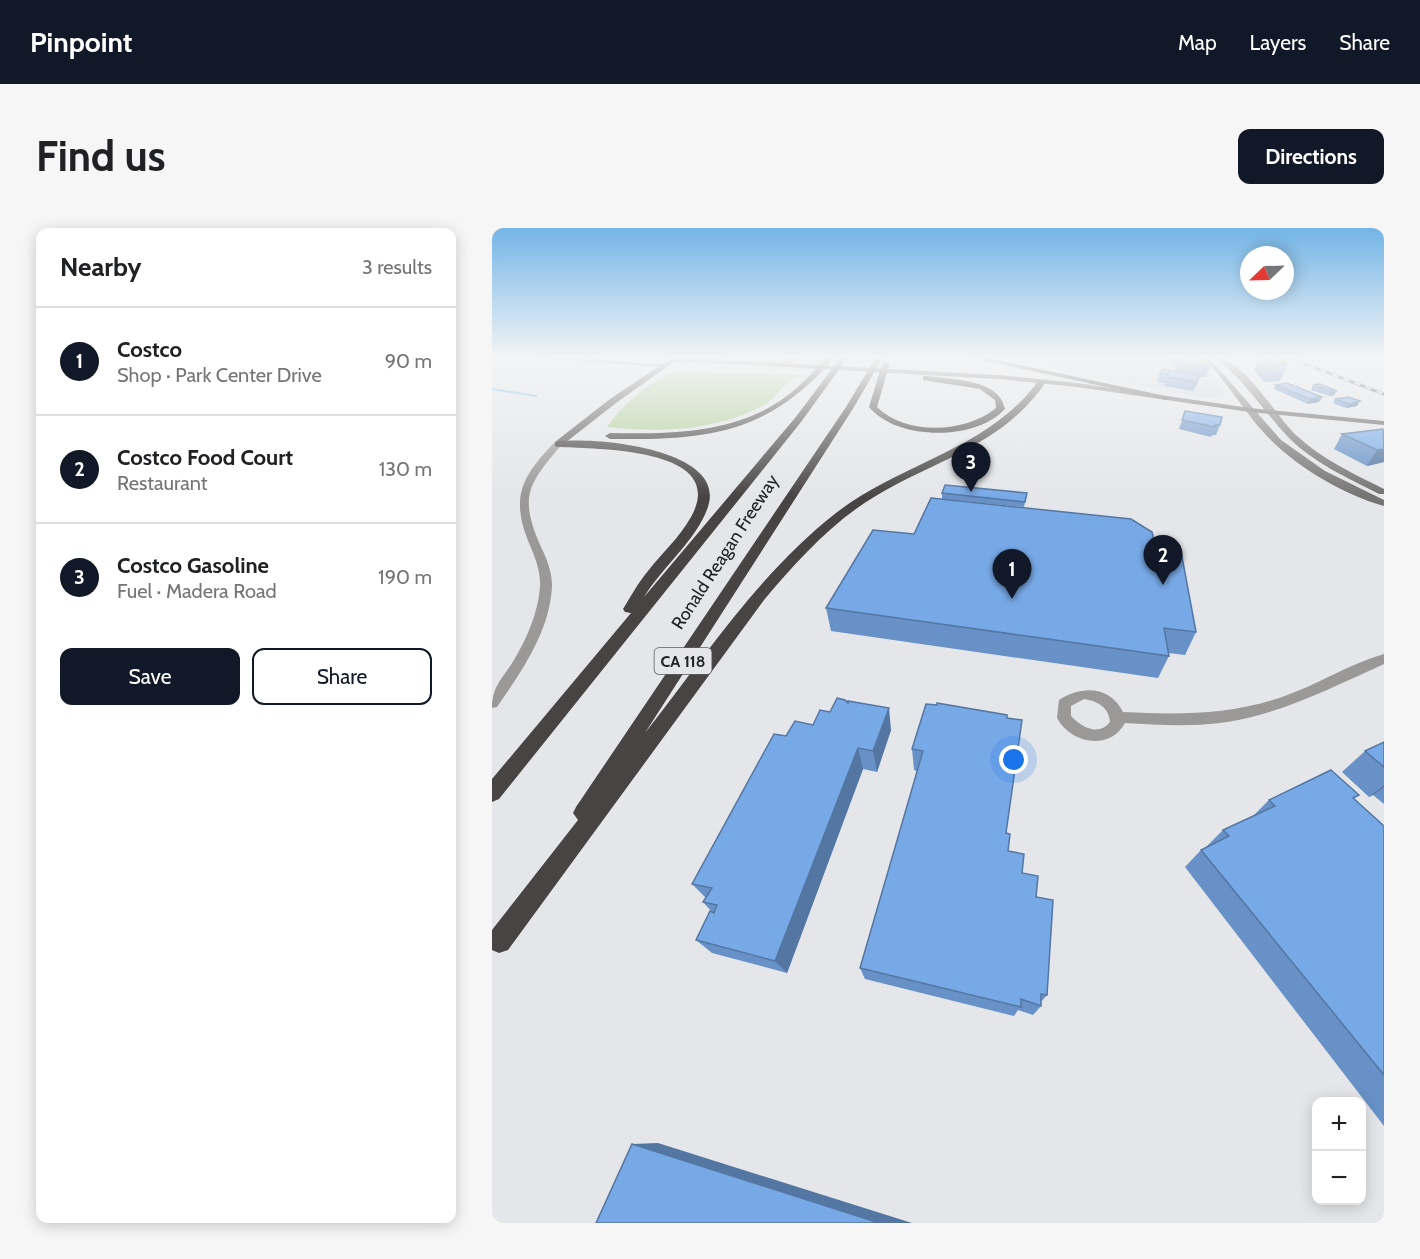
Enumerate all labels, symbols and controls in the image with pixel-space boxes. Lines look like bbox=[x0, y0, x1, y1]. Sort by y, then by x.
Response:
text: Pinpoint bbox=[30, 25, 132, 59]
text: Map bbox=[1178, 30, 1217, 55]
text: Layers bbox=[1250, 30, 1306, 55]
text: Share bbox=[1339, 30, 1390, 55]
button: Directions bbox=[1238, 129, 1384, 184]
text: Find us bbox=[36, 130, 165, 182]
north arrow bbox=[1240, 246, 1294, 300]
text: Nearby bbox=[60, 251, 141, 283]
text: 3 results bbox=[362, 255, 432, 279]
text: Costco bbox=[117, 336, 182, 363]
text: 1 bbox=[76, 349, 83, 373]
text: 90 m bbox=[385, 349, 432, 373]
text: Shop · Park Center Drive bbox=[117, 363, 322, 387]
pin: 3 bbox=[952, 442, 990, 492]
text: Costco Food Court bbox=[117, 444, 293, 471]
text: 2 bbox=[74, 457, 85, 481]
text: 130 m bbox=[379, 457, 432, 481]
street label: Ronald Reagan Freeway bbox=[667, 470, 783, 634]
text: Restaurant bbox=[117, 471, 208, 495]
pin: 2 bbox=[1144, 536, 1182, 585]
pin: 1 bbox=[992, 550, 1032, 599]
text: Costco Gasoline bbox=[117, 552, 269, 579]
text: 3 bbox=[74, 565, 85, 589]
text: 190 m bbox=[378, 565, 432, 589]
text: Fuel · Madera Road bbox=[117, 579, 277, 603]
button: Save bbox=[60, 648, 240, 705]
button: Share bbox=[252, 648, 432, 705]
road number: CA 118 bbox=[654, 648, 711, 674]
your location bbox=[999, 745, 1028, 774]
map controls bbox=[1312, 1097, 1366, 1205]
button: + bbox=[1312, 1097, 1366, 1151]
button: − bbox=[1312, 1151, 1366, 1205]

